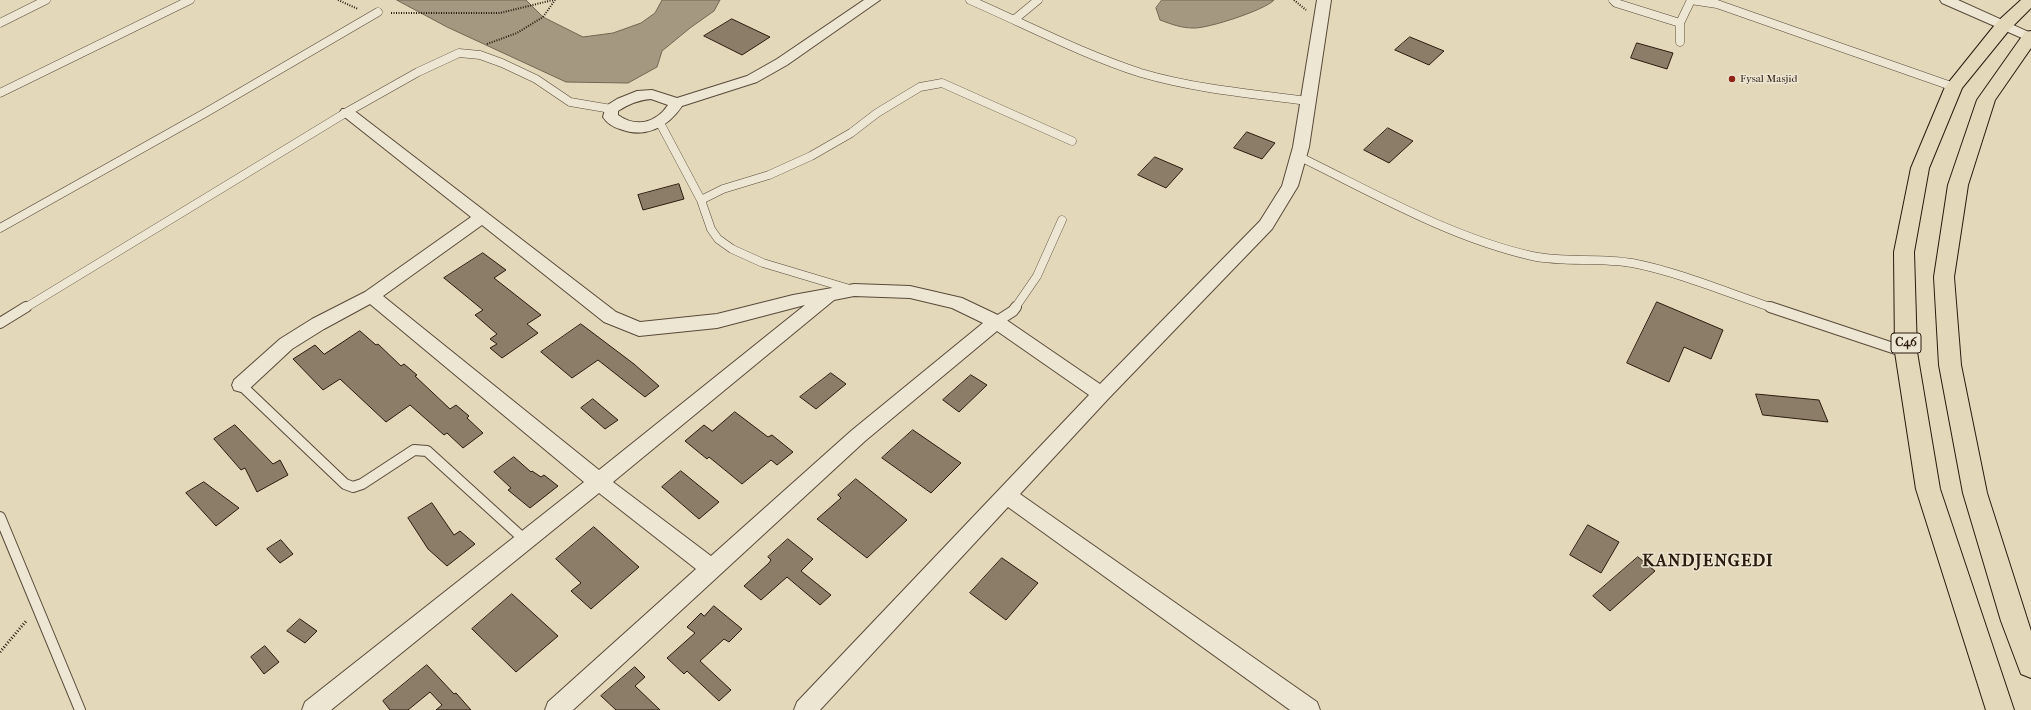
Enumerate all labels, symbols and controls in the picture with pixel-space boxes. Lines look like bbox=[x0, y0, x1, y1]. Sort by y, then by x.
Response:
place label: Fysal Masjid bbox=[1740, 72, 1797, 86]
marker: Fysal Masjid bbox=[1727, 74, 1737, 84]
road number: C46 bbox=[1891, 333, 1921, 353]
district label: KANDJENGEDI bbox=[1642, 552, 1774, 572]

